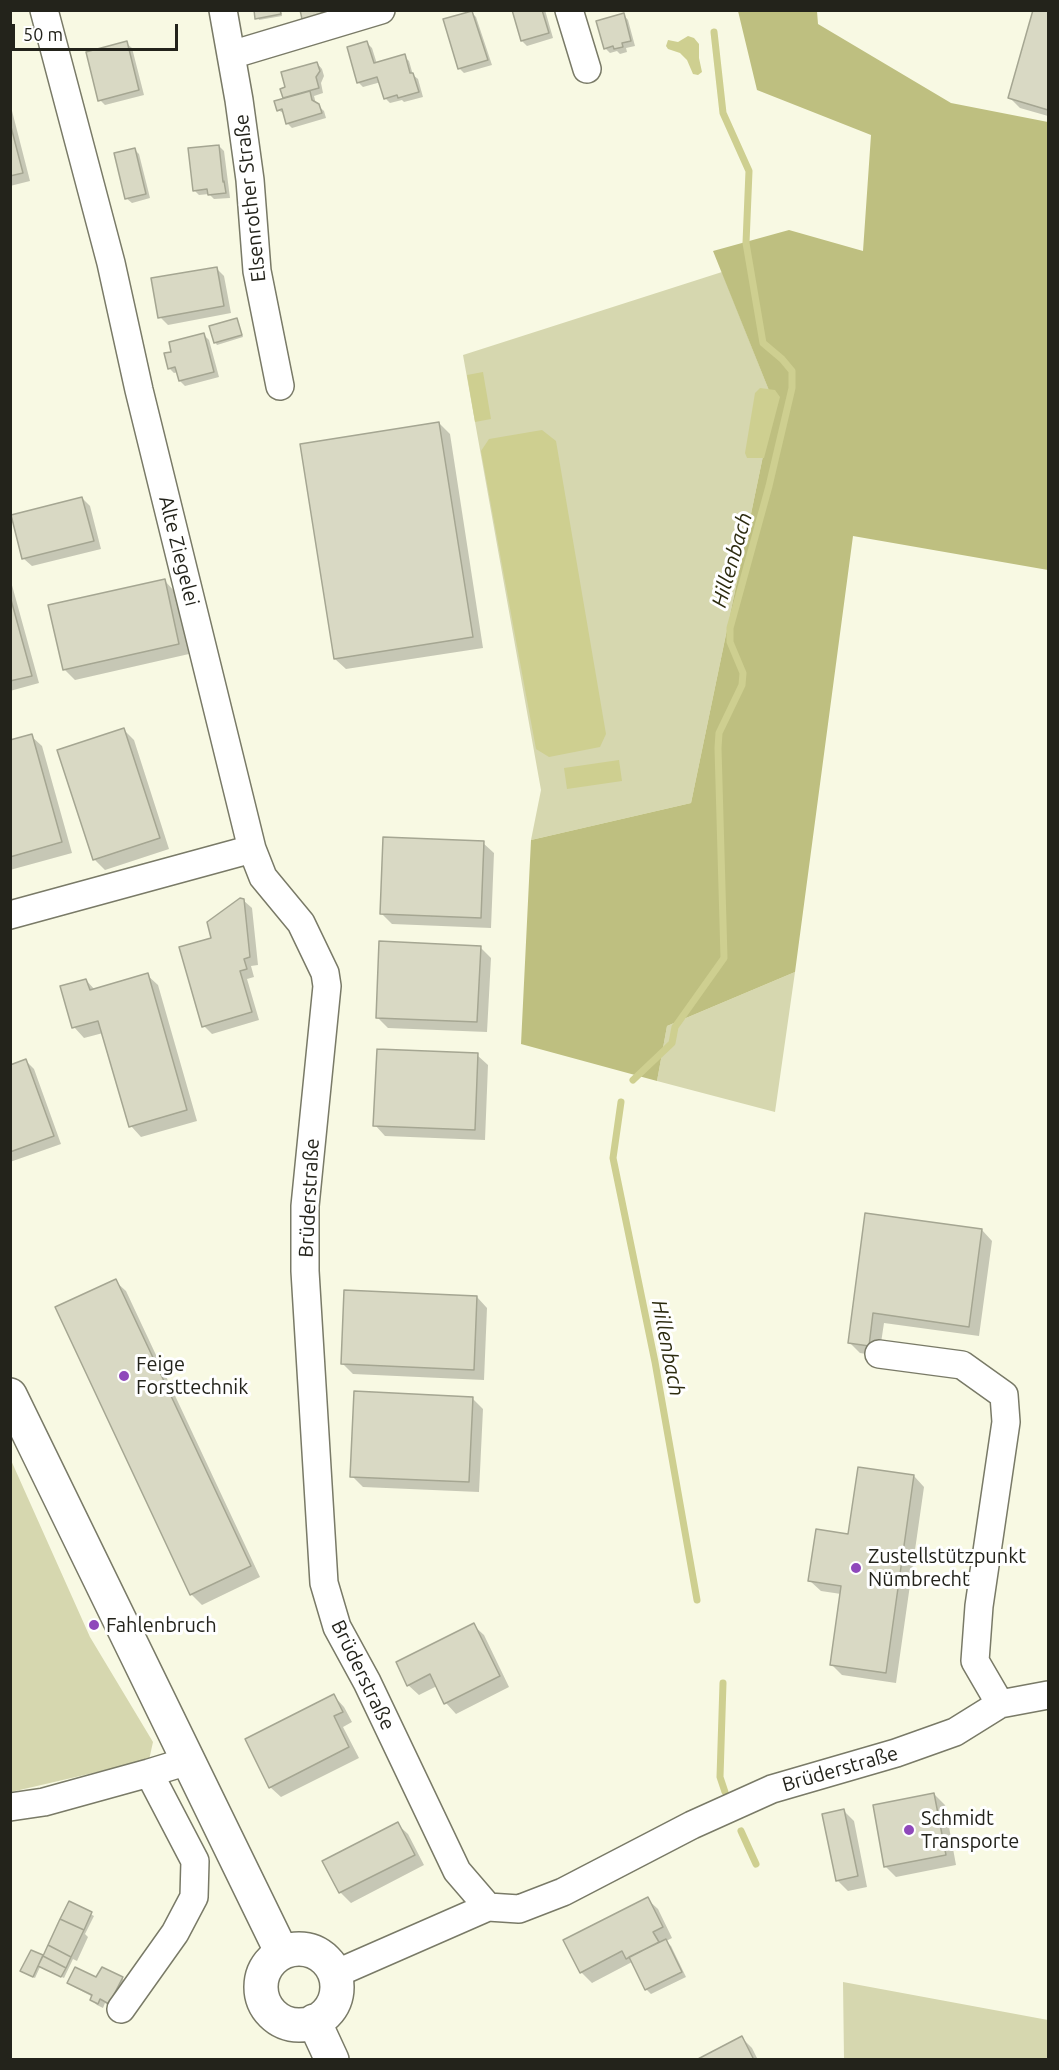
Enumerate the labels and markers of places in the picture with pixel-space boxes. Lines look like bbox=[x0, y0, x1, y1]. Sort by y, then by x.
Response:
place label: Feige Forsttechnik bbox=[136, 1352, 248, 1399]
marker: Feige Forsttechnik bbox=[117, 1369, 131, 1383]
place label: Zustellstützpunkt Nümbrecht bbox=[868, 1544, 1026, 1591]
marker: Zustellstützpunkt Nümbrecht bbox=[849, 1561, 863, 1575]
place label: Fahlenbruch bbox=[106, 1613, 217, 1637]
marker: Fahlenbruch bbox=[87, 1618, 101, 1632]
place label: Schmidt Transporte bbox=[921, 1806, 1019, 1853]
marker: Schmidt Transporte bbox=[902, 1823, 916, 1837]

